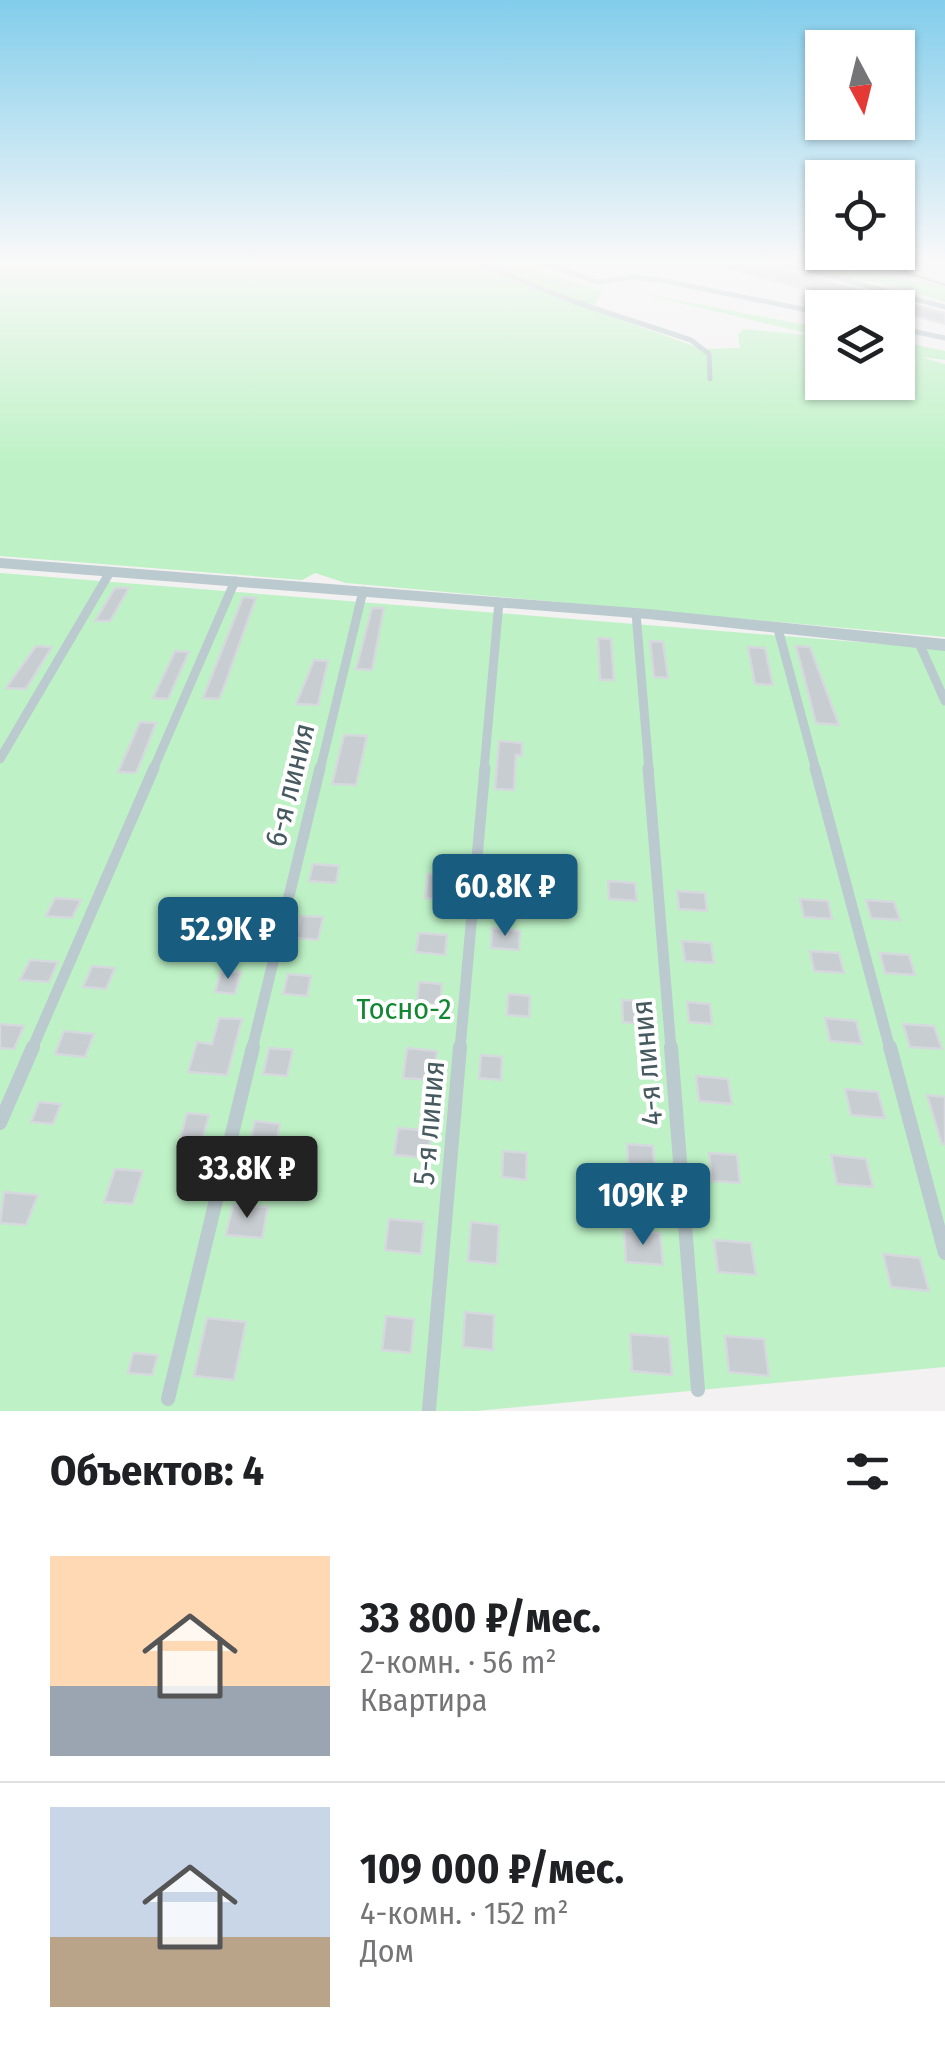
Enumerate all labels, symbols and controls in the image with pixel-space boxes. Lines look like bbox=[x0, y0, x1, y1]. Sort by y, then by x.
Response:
north arrow bbox=[805, 30, 915, 140]
map controls bbox=[805, 30, 915, 400]
button: locate bbox=[805, 160, 915, 270]
button: layers bbox=[805, 290, 915, 400]
street label: 6-я линия bbox=[257, 720, 323, 850]
pin: 60.8K ₽ bbox=[413, 854, 597, 939]
text: 60.8K ₽ bbox=[455, 867, 556, 905]
pin: 52.9K ₽ bbox=[136, 897, 320, 982]
text: 52.9K ₽ bbox=[180, 910, 276, 948]
park label: Тосно-2 bbox=[356, 991, 452, 1027]
street label: 4-я линия bbox=[624, 999, 670, 1127]
street label: 5-я линия bbox=[406, 1059, 452, 1187]
pin: 33.8K ₽ bbox=[155, 1136, 339, 1221]
text: 33.8K ₽ bbox=[198, 1149, 296, 1187]
pin: 109K ₽ bbox=[562, 1163, 724, 1248]
text: 109K ₽ bbox=[598, 1176, 688, 1214]
icon: filters bbox=[840, 1444, 895, 1499]
text: Объектов: 4 bbox=[50, 1446, 264, 1496]
text: 33 800 ₽/мес. bbox=[360, 1593, 601, 1643]
icon: home bbox=[130, 1596, 250, 1716]
text: 2-комн. · 56 m² bbox=[360, 1643, 557, 1681]
text: Квартира bbox=[360, 1681, 487, 1719]
text: 109 000 ₽/мес. bbox=[360, 1844, 624, 1894]
icon: home bbox=[130, 1847, 250, 1967]
text: 4-комн. · 152 m² bbox=[360, 1894, 568, 1932]
text: Дом bbox=[360, 1932, 414, 1970]

